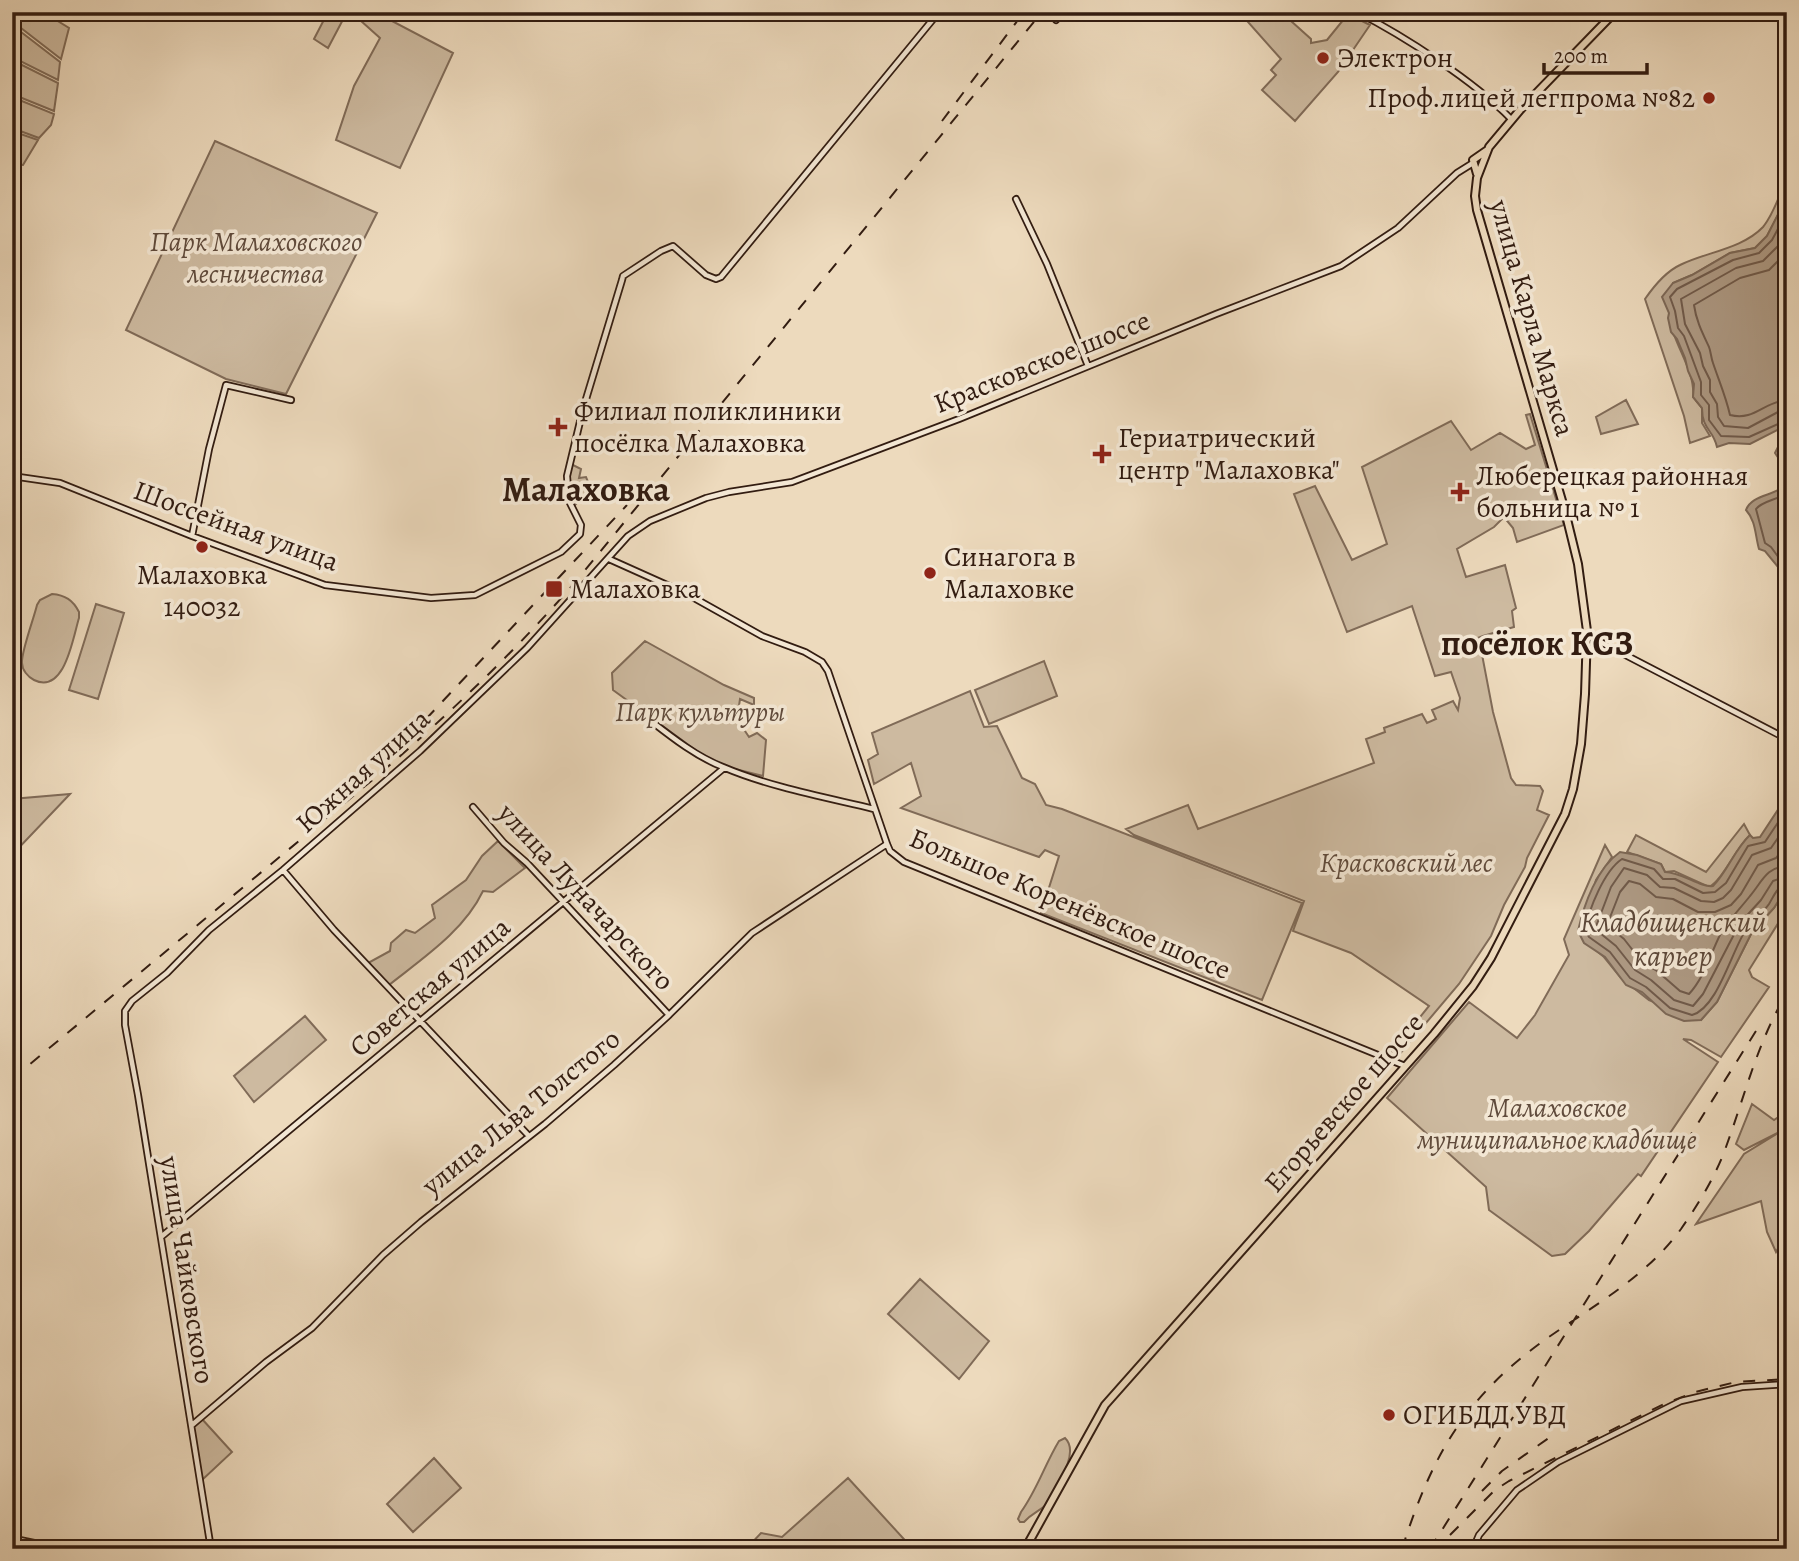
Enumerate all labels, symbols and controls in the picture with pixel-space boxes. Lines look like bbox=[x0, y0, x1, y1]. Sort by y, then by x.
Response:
scale bar bbox=[1544, 32, 1647, 76]
place label: Электрон bbox=[1337, 39, 1453, 77]
text: 200 m bbox=[1554, 42, 1608, 70]
marker: Электрон bbox=[1315, 50, 1331, 66]
place label: Проф.лицей легпрома №82 bbox=[1367, 79, 1695, 117]
marker: Проф.лицей легпрома №82 bbox=[1701, 90, 1717, 106]
street label: улица Карла Маркса bbox=[1480, 194, 1584, 441]
park label: Парк Малаховского лесничества bbox=[150, 223, 362, 293]
street label: Красковское шоссе bbox=[928, 301, 1156, 423]
place label: Филиал поликлиники посёлка Малаховка bbox=[574, 392, 842, 462]
marker: Филиал поликлиники посёлка Малаховка bbox=[548, 417, 568, 437]
place label: Гериатрический центр "Малаховка" bbox=[1118, 419, 1340, 489]
marker: Гериатрический центр "Малаховка" bbox=[1092, 444, 1112, 464]
place label: Люберецкая районная больница № 1 bbox=[1476, 457, 1748, 527]
district label: Малаховка bbox=[502, 465, 670, 513]
street label: Шоссейная улица bbox=[128, 471, 344, 581]
marker: Люберецкая районная больница № 1 bbox=[1450, 482, 1470, 502]
place label: Синагога в Малаховке bbox=[944, 538, 1076, 608]
marker: Малаховка 140032 bbox=[194, 539, 210, 555]
place label: Малаховка 140032 bbox=[137, 556, 267, 626]
marker: Синагога в Малаховке bbox=[922, 565, 938, 581]
place label: Малаховка bbox=[570, 570, 701, 608]
marker: Малаховка bbox=[544, 579, 564, 599]
district label: посёлок КСЗ bbox=[1441, 619, 1633, 667]
park label: Парк культуры bbox=[615, 693, 785, 731]
street label: Южная улица bbox=[288, 700, 439, 842]
street label: улица Луначарского bbox=[488, 794, 683, 999]
street label: Большое Коренёвское шоссе bbox=[904, 819, 1236, 989]
park label: Красковский лес bbox=[1319, 844, 1493, 882]
water label: Кладбищенский карьер bbox=[1580, 902, 1766, 976]
street label: Советская улица bbox=[341, 908, 519, 1066]
street label: Егорьевское шоссе bbox=[1255, 1005, 1433, 1201]
street label: улица Льва Толстого bbox=[413, 1020, 628, 1205]
park label: Малаховское муниципальное кладбище bbox=[1416, 1089, 1697, 1159]
street label: улица Чайковского bbox=[150, 1152, 224, 1387]
place label: ОГИБДД УВД bbox=[1403, 1396, 1566, 1434]
marker: ОГИБДД УВД bbox=[1381, 1407, 1397, 1423]

